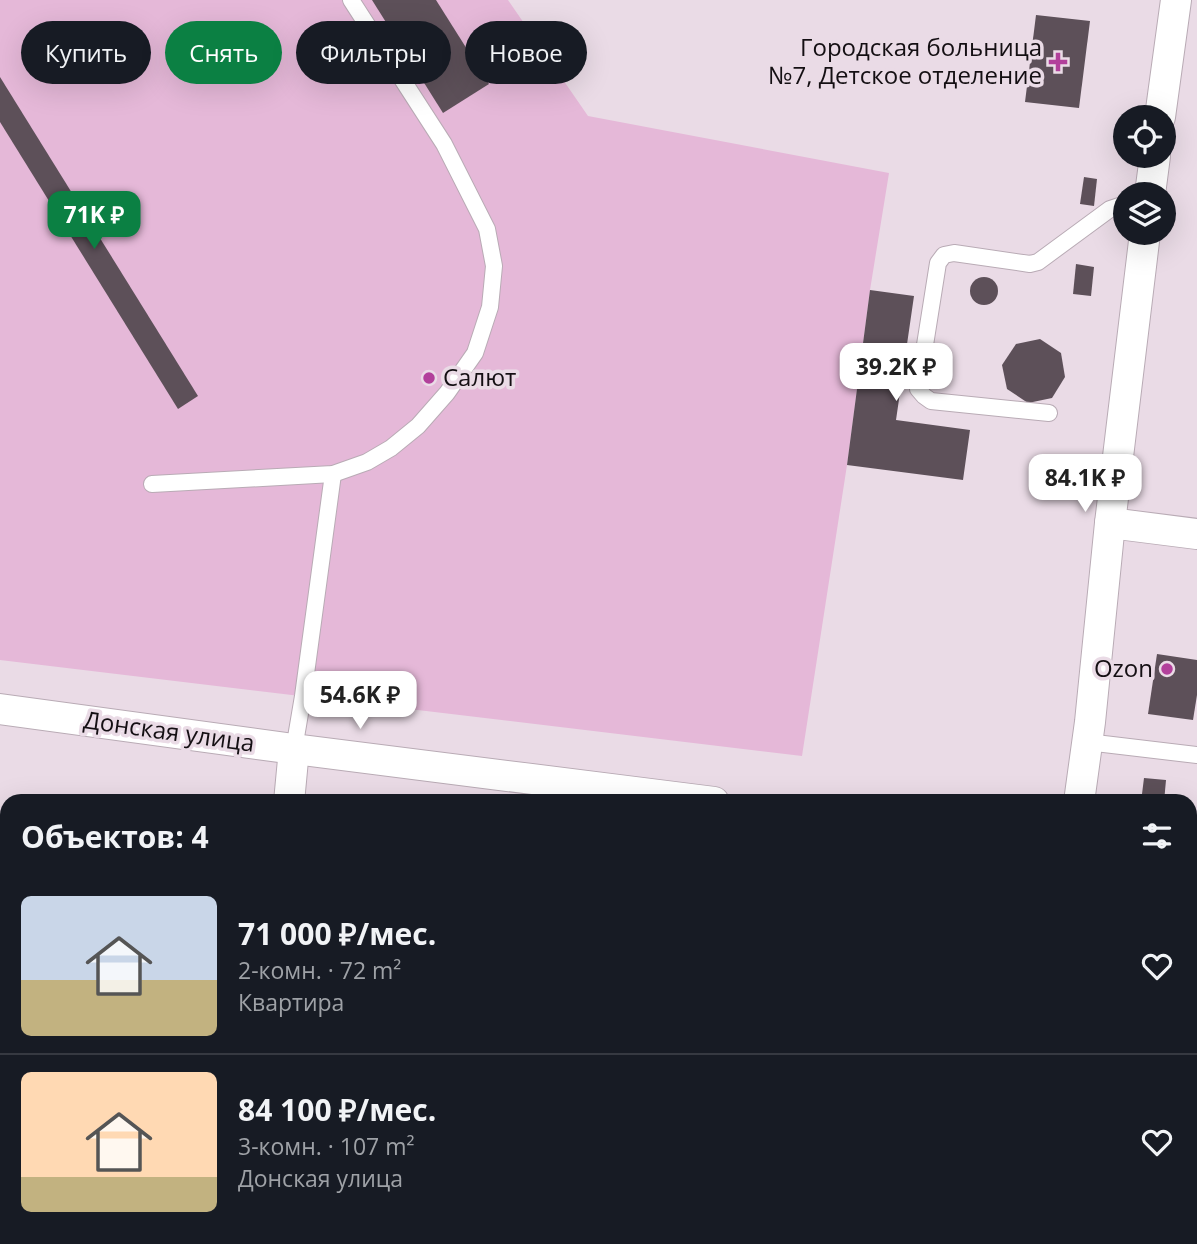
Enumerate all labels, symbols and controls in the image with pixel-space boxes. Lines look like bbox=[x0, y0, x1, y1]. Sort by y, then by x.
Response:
chip: Купить bbox=[21, 21, 151, 84]
chip: Снять bbox=[165, 21, 282, 84]
chip: Фильтры bbox=[296, 21, 451, 84]
chip: Новое bbox=[465, 21, 587, 84]
place label: Городская больница №7, Детское отделение bbox=[768, 30, 1042, 91]
marker: Городская больница №7, Детское отделение bbox=[1048, 52, 1068, 72]
map controls bbox=[1113, 105, 1176, 245]
button: locate bbox=[1113, 105, 1176, 168]
button: layers bbox=[1113, 182, 1176, 245]
pin: 71K ₽ bbox=[45, 191, 143, 251]
text: 71K ₽ bbox=[64, 198, 124, 230]
pin: 39.2K ₽ bbox=[831, 344, 961, 403]
text: 39.2K ₽ bbox=[856, 350, 936, 382]
place label: Салют bbox=[443, 360, 516, 393]
marker: Салют bbox=[421, 370, 437, 386]
pin: 84.1K ₽ bbox=[1020, 454, 1150, 514]
text: 84.1K ₽ bbox=[1045, 461, 1125, 493]
place label: Ozon bbox=[1094, 651, 1153, 684]
marker: Ozon bbox=[1159, 661, 1175, 677]
pin: 54.6K ₽ bbox=[295, 672, 425, 731]
text: 54.6K ₽ bbox=[320, 678, 400, 710]
street label: Донская улица bbox=[82, 702, 257, 759]
text: Объектов: 4 bbox=[21, 816, 209, 857]
icon: filters bbox=[1138, 817, 1176, 855]
text: 71 000 ₽/мес. bbox=[238, 913, 436, 954]
icon: home bbox=[77, 924, 161, 1008]
icon: heart bbox=[1138, 947, 1176, 985]
text: 2-комн. · 72 m² bbox=[238, 954, 401, 986]
text: Квартира bbox=[238, 986, 344, 1018]
text: 84 100 ₽/мес. bbox=[238, 1089, 436, 1130]
icon: home bbox=[77, 1100, 161, 1184]
icon: heart bbox=[1138, 1123, 1176, 1161]
text: 3-комн. · 107 m² bbox=[238, 1130, 414, 1162]
text: Донская улица bbox=[238, 1162, 403, 1194]

